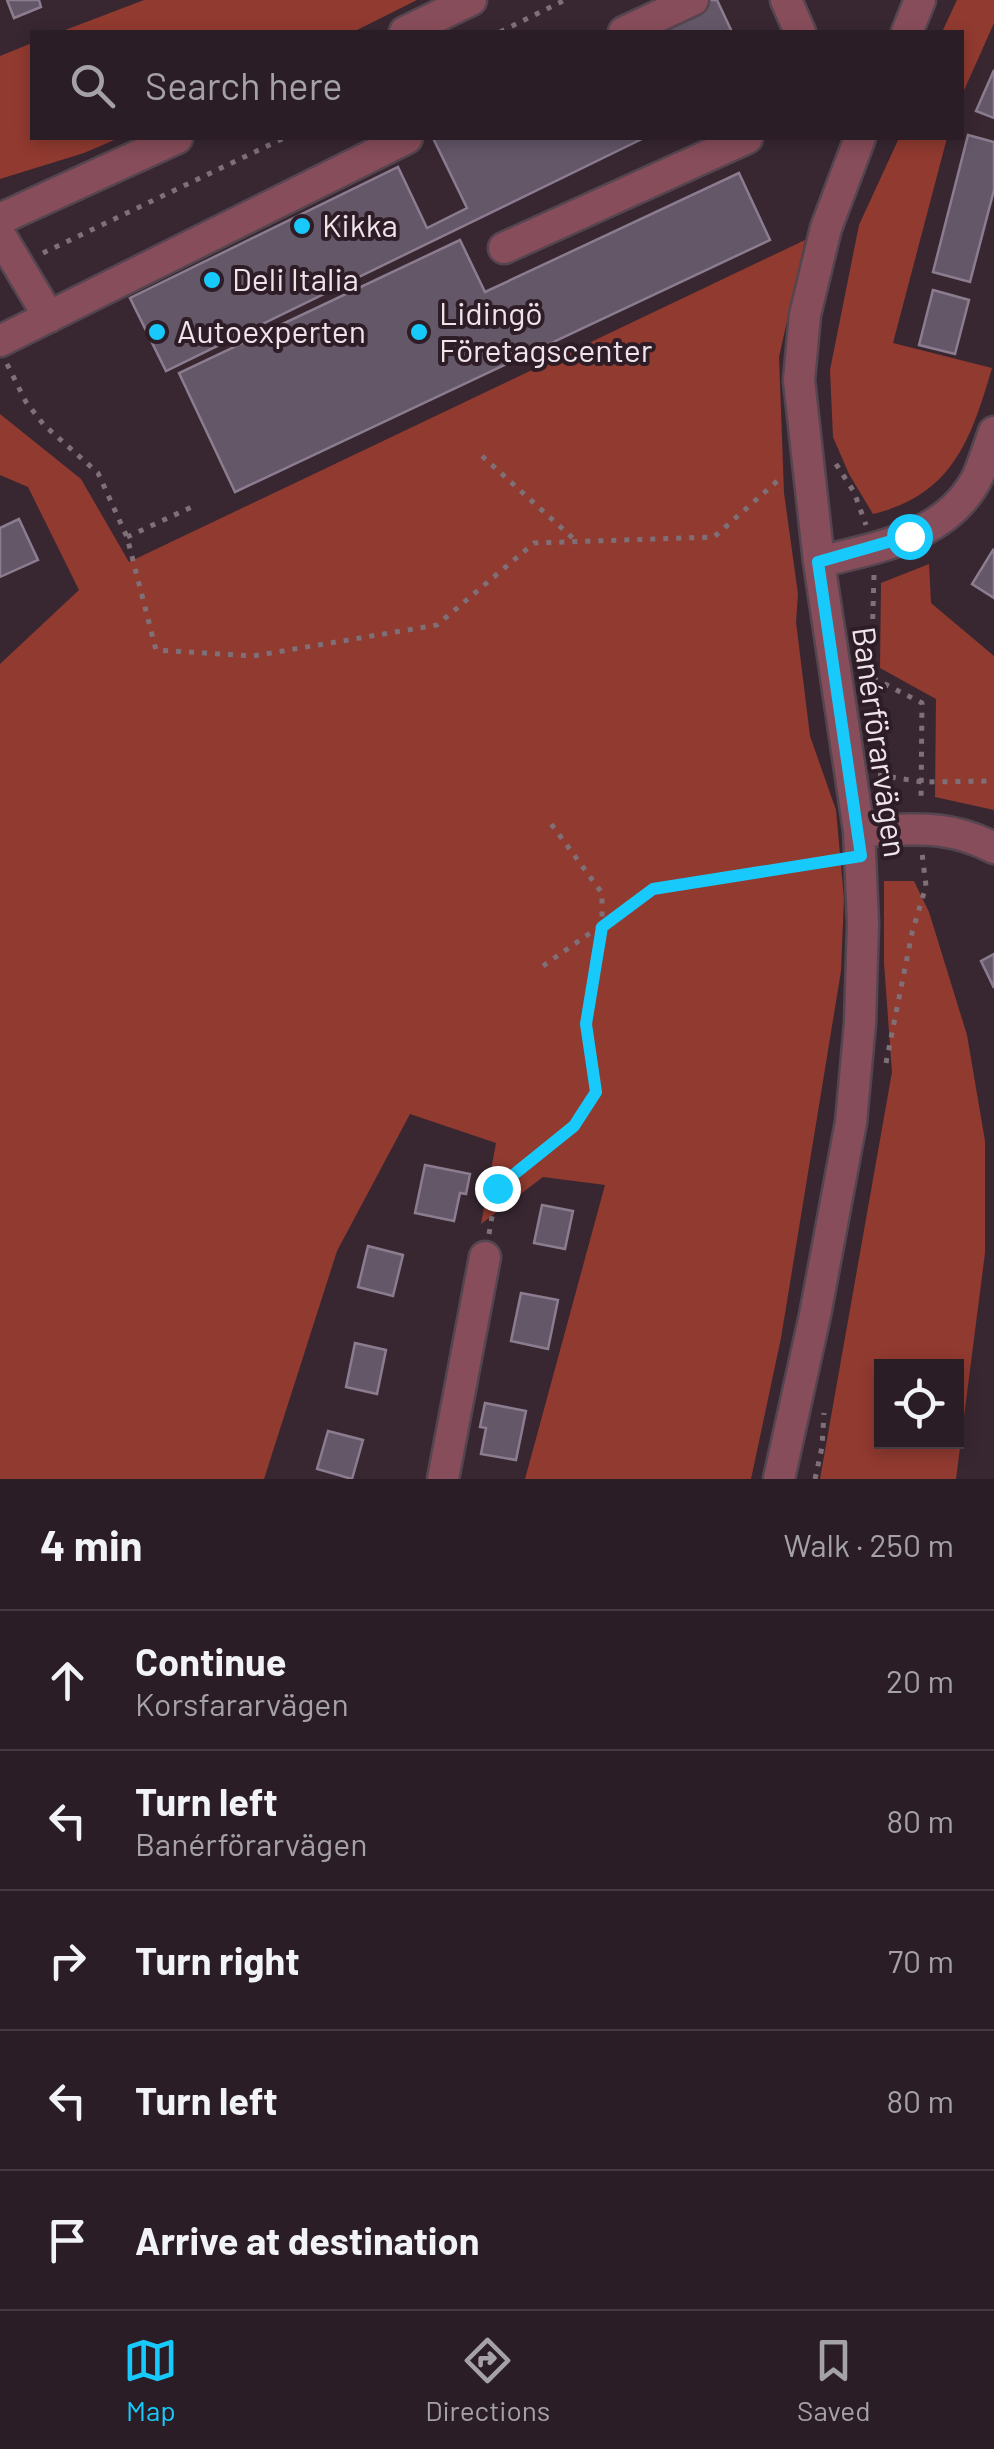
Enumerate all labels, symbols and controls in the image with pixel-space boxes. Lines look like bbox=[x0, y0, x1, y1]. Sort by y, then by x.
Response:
search box bbox=[30, 30, 964, 140]
icon: search bbox=[65, 58, 120, 113]
text: Search here bbox=[145, 62, 343, 108]
place label: Kikka bbox=[322, 205, 398, 243]
marker: Kikka bbox=[291, 215, 313, 237]
place label: Deli Italia bbox=[232, 259, 359, 297]
marker: Deli Italia bbox=[201, 269, 223, 291]
place label: Lidingö Företagscenter bbox=[439, 293, 653, 368]
place label: Autoexperten bbox=[177, 311, 366, 349]
marker: Autoexperten bbox=[146, 321, 168, 343]
marker: Lidingö Företagscenter bbox=[408, 321, 430, 343]
route start bbox=[887, 514, 933, 560]
street label: Banérförarvägen bbox=[846, 624, 916, 859]
route end bbox=[475, 1166, 521, 1212]
map controls bbox=[874, 1359, 964, 1449]
button: locate bbox=[874, 1359, 964, 1449]
text: 4 min bbox=[40, 1519, 143, 1569]
text: Walk · 250 m bbox=[784, 1525, 954, 1563]
text: Continue bbox=[135, 1638, 286, 1684]
icon: ahead bbox=[40, 1653, 95, 1708]
text: 20 m bbox=[886, 1661, 954, 1699]
text: Korsfararvägen bbox=[135, 1684, 349, 1722]
text: Turn left bbox=[135, 1778, 278, 1824]
icon: left bbox=[40, 1793, 95, 1848]
text: 80 m bbox=[886, 1801, 954, 1839]
text: Banérförarvägen bbox=[135, 1824, 368, 1862]
icon: right bbox=[40, 1933, 95, 1988]
text: Turn right bbox=[135, 1937, 300, 1983]
text: 70 m bbox=[888, 1941, 954, 1979]
icon: left bbox=[40, 2073, 95, 2128]
text: Turn left bbox=[135, 2077, 278, 2123]
text: 80 m bbox=[886, 2081, 954, 2119]
icon: arrive bbox=[40, 2213, 95, 2268]
text: Arrive at destination bbox=[135, 2217, 480, 2263]
tab: Map bbox=[123, 2333, 178, 2427]
tab: Directions bbox=[425, 2333, 550, 2427]
tab: Saved bbox=[797, 2333, 871, 2427]

